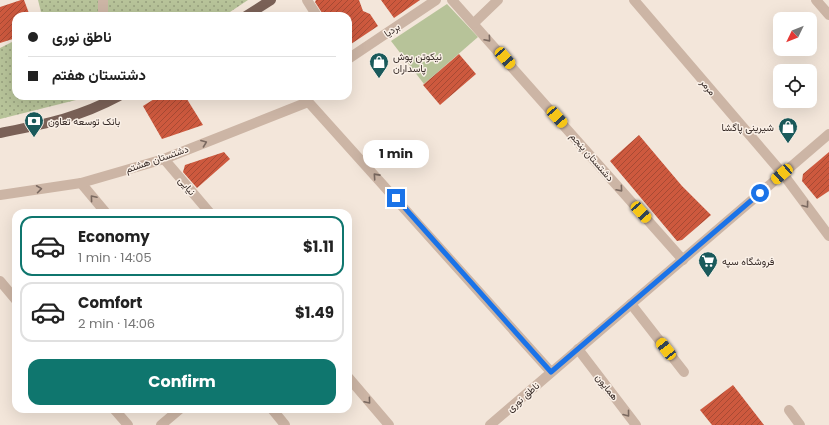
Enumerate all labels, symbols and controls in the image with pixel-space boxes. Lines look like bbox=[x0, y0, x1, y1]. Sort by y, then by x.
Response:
north arrow bbox=[773, 12, 817, 56]
map controls bbox=[773, 12, 817, 108]
street label: بردیا bbox=[381, 19, 403, 41]
text: ناطق نوری bbox=[52, 26, 112, 47]
one-way arrow bbox=[484, 34, 491, 42]
car bbox=[493, 45, 517, 71]
place label: نیکوتن پوش پاسداران bbox=[393, 49, 442, 76]
shop icon: نیکوتن پوش پاسداران bbox=[368, 51, 390, 79]
text: دشتستان هفتم bbox=[52, 64, 146, 85]
button: locate bbox=[773, 64, 817, 108]
street label: مرمر bbox=[696, 75, 719, 99]
car bbox=[545, 104, 569, 130]
bank icon: بانک توسعه تعاون bbox=[23, 110, 45, 138]
place label: بانک توسعه تعاون bbox=[48, 114, 120, 129]
shop icon: شیرینی پاگشا bbox=[777, 116, 799, 144]
place label: شیرینی پاگشا bbox=[721, 120, 774, 135]
street label: دشتستان پنجم bbox=[567, 129, 618, 185]
one-way arrow bbox=[200, 140, 207, 148]
callout: 1 min bbox=[363, 140, 429, 168]
street label: دشتستان هشتم bbox=[123, 141, 191, 177]
text: 1 min bbox=[379, 144, 413, 163]
car bbox=[769, 162, 795, 186]
street label: نیایی bbox=[175, 173, 199, 199]
one-way arrow bbox=[373, 173, 381, 181]
one-way arrow bbox=[616, 184, 623, 192]
route start bbox=[751, 184, 769, 202]
one-way arrow bbox=[36, 185, 42, 194]
route end bbox=[387, 189, 405, 207]
one-way arrow bbox=[91, 195, 98, 203]
car bbox=[629, 199, 653, 225]
one-way arrow bbox=[801, 201, 808, 208]
text: Economy bbox=[78, 226, 150, 247]
icon: car bbox=[30, 228, 66, 264]
text: $1.11 bbox=[303, 236, 334, 257]
text: 1 min · 14:05 bbox=[78, 248, 152, 267]
supermarket icon: فروشگاه سپه bbox=[697, 250, 719, 278]
place label: فروشگاه سپه bbox=[722, 254, 775, 269]
text: Comfort bbox=[78, 292, 142, 313]
icon: car bbox=[30, 294, 66, 330]
text: $1.49 bbox=[295, 302, 334, 323]
text: 2 min · 14:06 bbox=[78, 314, 155, 333]
car bbox=[654, 336, 678, 362]
button: Confirm bbox=[28, 359, 336, 405]
street label: همایون bbox=[592, 370, 622, 404]
street label: ناطق نوری bbox=[503, 378, 543, 416]
one-way arrow bbox=[364, 396, 371, 404]
one-way arrow bbox=[623, 409, 630, 416]

